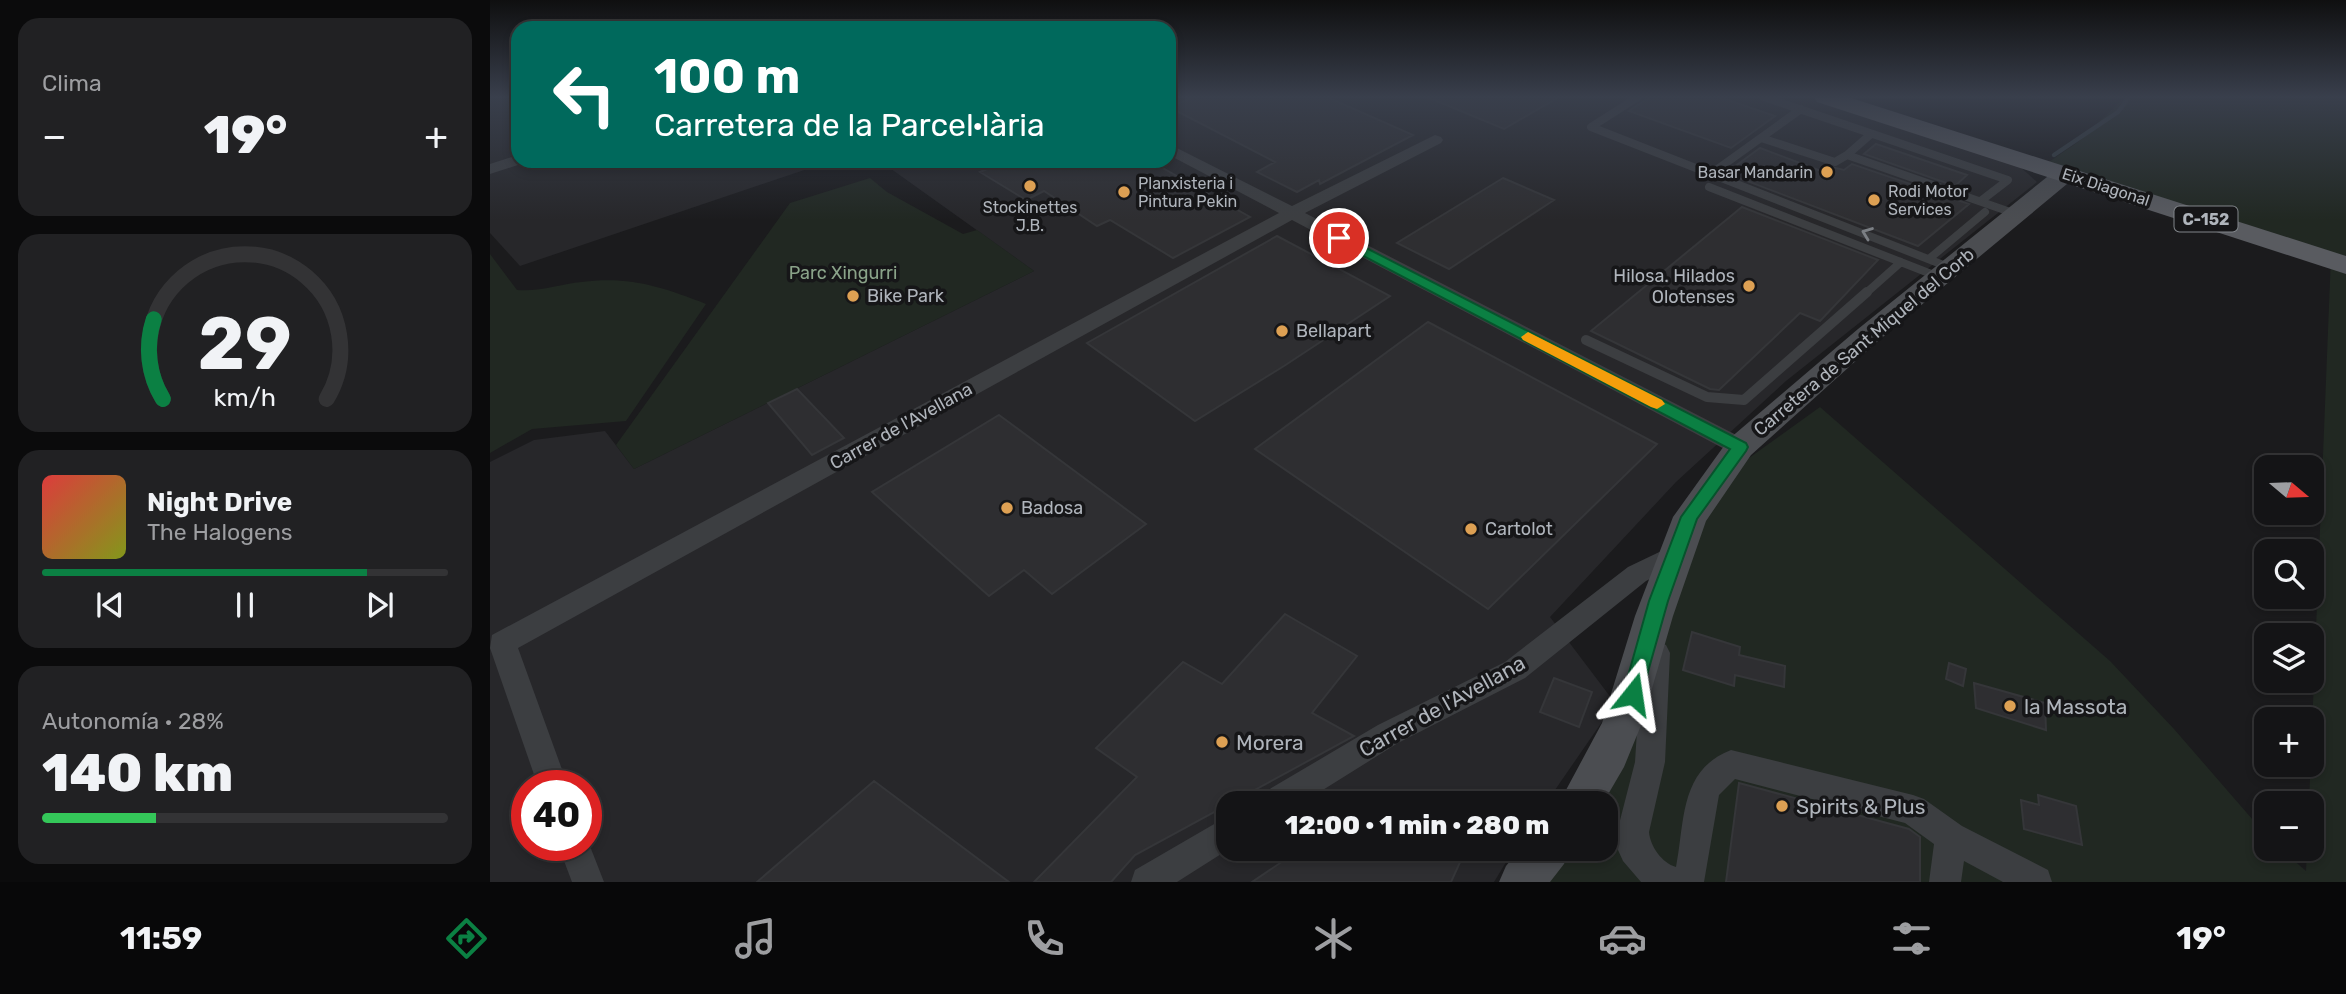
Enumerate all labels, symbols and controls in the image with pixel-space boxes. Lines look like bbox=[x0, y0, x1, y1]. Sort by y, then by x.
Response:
text: 100 m bbox=[654, 47, 800, 105]
icon: left bbox=[539, 49, 630, 140]
text: Clima bbox=[42, 69, 102, 97]
text: 19° bbox=[204, 104, 287, 166]
text: Carretera de la Parcel·lària bbox=[654, 106, 1045, 144]
text: − bbox=[42, 113, 67, 159]
text: + bbox=[424, 113, 448, 159]
place label: Basar Mandarin bbox=[1698, 163, 1813, 182]
marker: Basar Mandarin bbox=[1819, 164, 1835, 180]
street label: Eix Diagonal bbox=[2060, 164, 2152, 210]
place label: Planxisteria i Pintura Pekin bbox=[1138, 174, 1237, 211]
marker: Stockinettes J.B. bbox=[1022, 178, 1038, 194]
place label: Rodi Motor Services bbox=[1888, 182, 1968, 219]
marker: Planxisteria i Pintura Pekin bbox=[1116, 184, 1132, 200]
marker: Rodi Motor Services bbox=[1866, 192, 1882, 208]
place label: Stockinettes J.B. bbox=[983, 198, 1077, 235]
road number: C-152 bbox=[2174, 206, 2238, 232]
pin bbox=[1309, 208, 1369, 268]
icon: arrive bbox=[1320, 219, 1358, 257]
one-way arrow bbox=[1861, 227, 1873, 241]
street label: Carretera de Sant Miquel del Corb bbox=[1749, 243, 1979, 441]
park label: Parc Xingurri bbox=[789, 262, 897, 284]
place label: Hilosa. Hilados Olotenses bbox=[1613, 265, 1735, 308]
marker: Hilosa. Hilados Olotenses bbox=[1741, 278, 1757, 294]
place label: Bike Park bbox=[867, 285, 945, 307]
marker: Bike Park bbox=[845, 288, 861, 304]
text: 29 bbox=[198, 301, 292, 387]
place label: Bellapart bbox=[1296, 320, 1371, 342]
marker: Bellapart bbox=[1274, 323, 1290, 339]
street label: Carrer de l'Avellana bbox=[826, 378, 976, 474]
text: km/h bbox=[214, 383, 276, 412]
north arrow bbox=[2254, 455, 2324, 525]
map controls bbox=[2254, 455, 2324, 861]
text: Night Drive bbox=[147, 487, 292, 518]
place label: Badosa bbox=[1021, 497, 1083, 519]
marker: Badosa bbox=[999, 500, 1015, 516]
text: The Halogens bbox=[147, 518, 293, 546]
place label: Cartolot bbox=[1485, 518, 1553, 540]
marker: Cartolot bbox=[1463, 521, 1479, 537]
button: search bbox=[2254, 539, 2324, 609]
icon: previous bbox=[91, 586, 129, 624]
icon: pause bbox=[226, 586, 264, 624]
icon: next bbox=[361, 586, 399, 624]
button: layers bbox=[2254, 623, 2324, 693]
street label: Carrer de l'Avellana bbox=[1355, 650, 1529, 762]
position arrow bbox=[1596, 657, 1670, 731]
place label: la Massota bbox=[2024, 694, 2127, 719]
marker: la Massota bbox=[2002, 698, 2018, 714]
text: Autonomía · 28% bbox=[42, 707, 224, 735]
button: + bbox=[2254, 707, 2324, 777]
place label: Morera bbox=[1236, 730, 1304, 755]
marker: Morera bbox=[1214, 734, 1230, 750]
text: 140 km bbox=[42, 742, 233, 804]
speed limit sign: 40 bbox=[511, 770, 602, 861]
button: − bbox=[2254, 791, 2324, 861]
place label: Spirits & Plus bbox=[1796, 794, 1925, 819]
marker: Spirits & Plus bbox=[1774, 798, 1790, 814]
text: 12:00 · 1 min · 280 m bbox=[1285, 810, 1549, 841]
icon: directions bbox=[442, 914, 491, 963]
icon: music bbox=[731, 914, 780, 963]
icon: phone bbox=[1020, 914, 1069, 963]
icon: climate bbox=[1309, 914, 1358, 963]
icon: car bbox=[1598, 914, 1647, 963]
icon: filters bbox=[1887, 914, 1936, 963]
text: 11:59 bbox=[120, 919, 202, 957]
text: 19° bbox=[2176, 919, 2226, 957]

